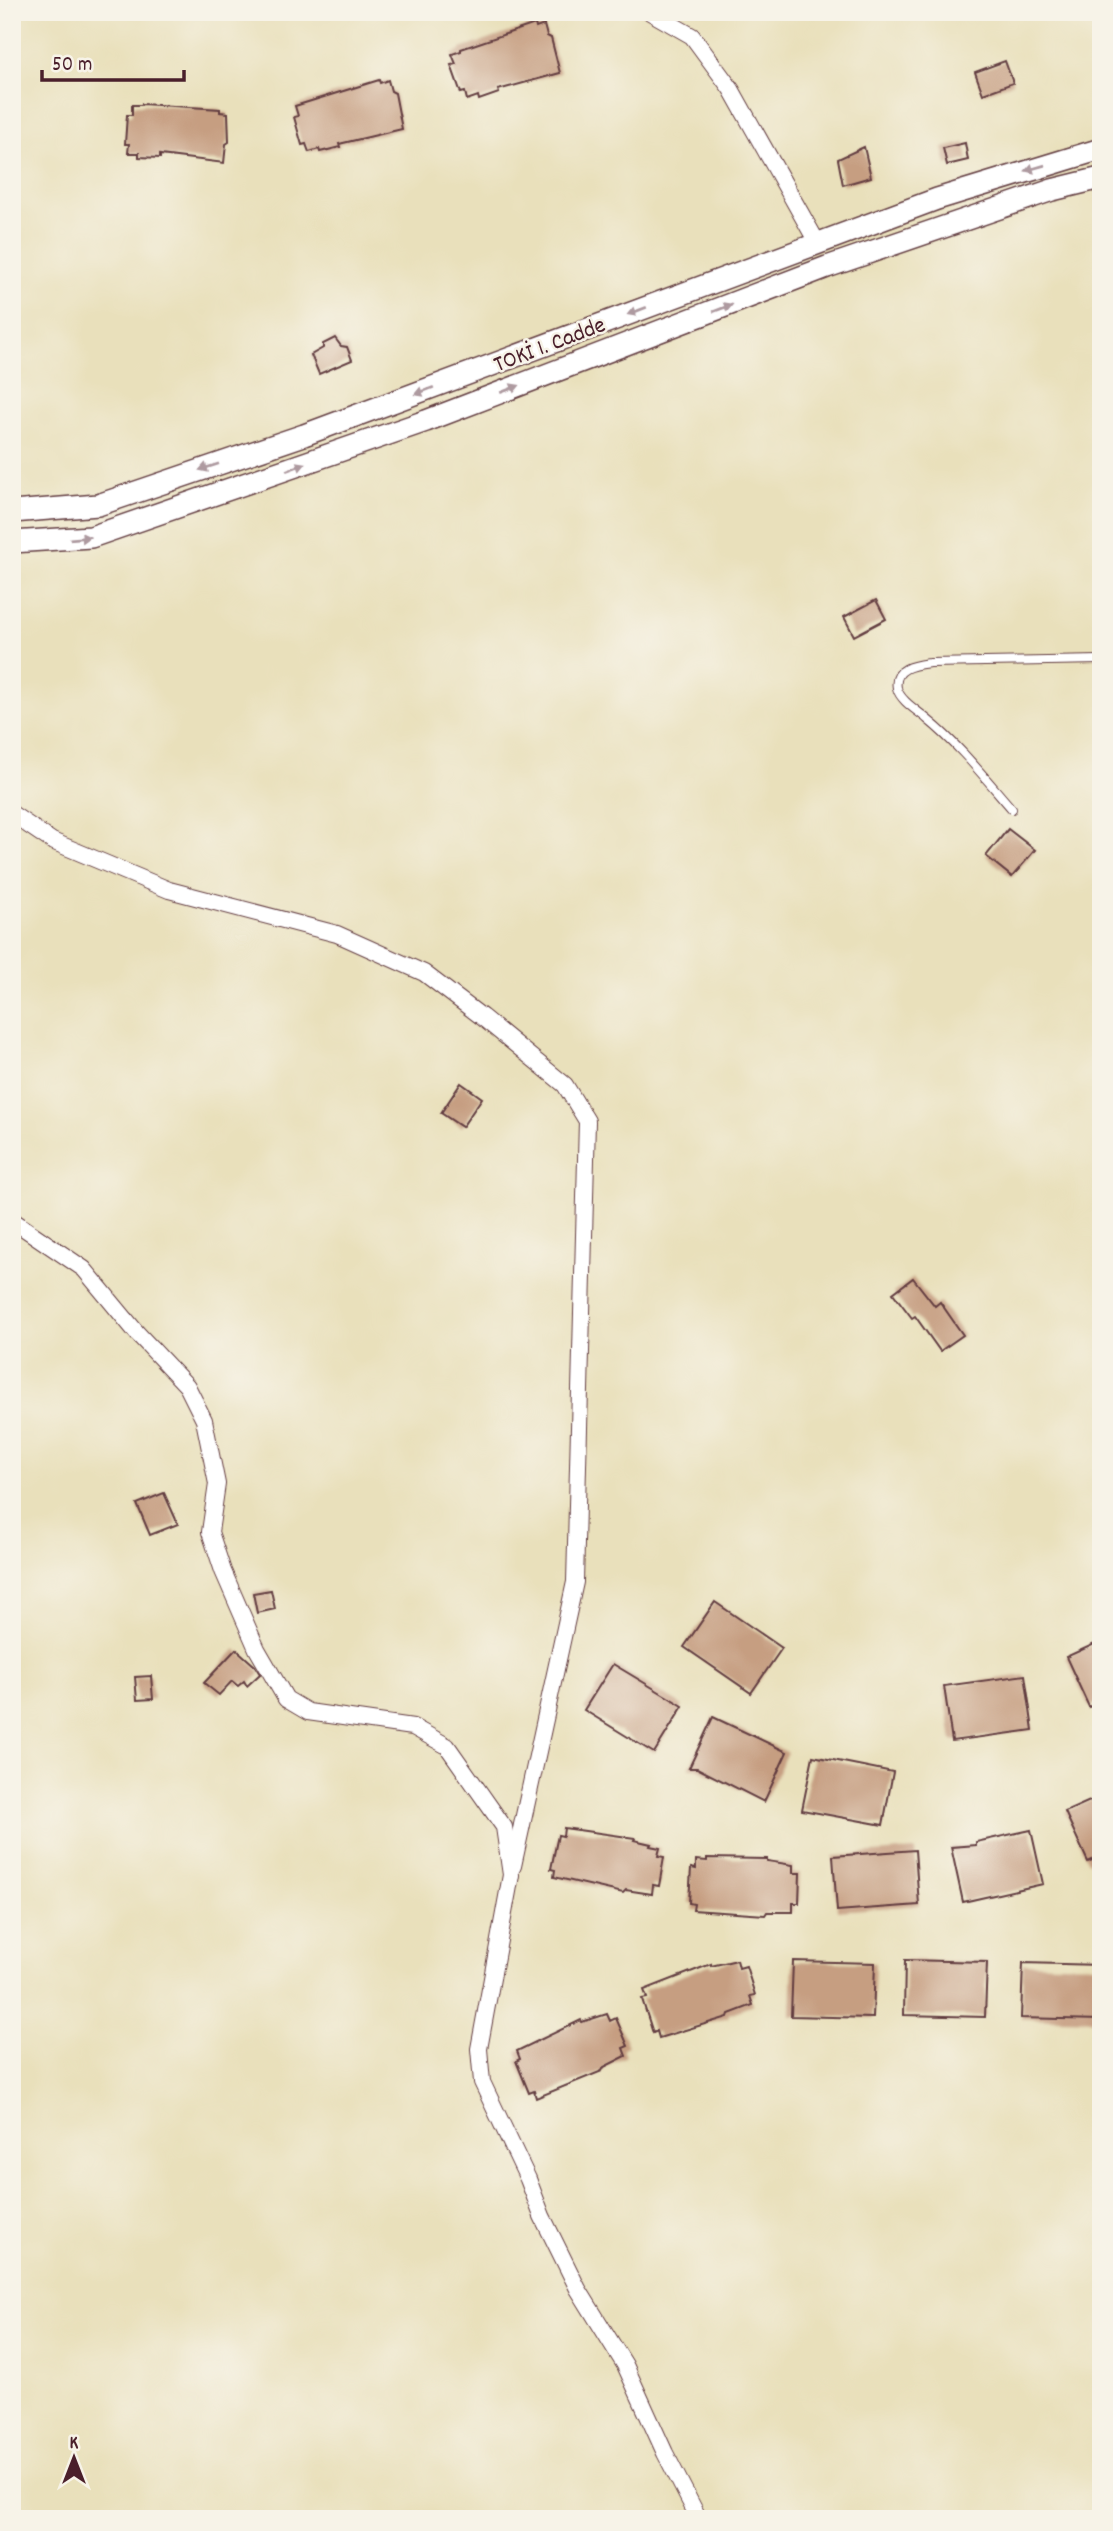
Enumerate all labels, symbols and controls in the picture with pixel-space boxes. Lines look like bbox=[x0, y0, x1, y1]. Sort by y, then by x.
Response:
scale bar bbox=[42, 38, 184, 82]
text: 50 m bbox=[52, 51, 92, 81]
one-way arrow bbox=[1024, 163, 1045, 173]
one-way arrow bbox=[712, 303, 733, 314]
one-way arrow bbox=[626, 306, 647, 317]
street label: TOKİ 1. Cadde bbox=[489, 309, 611, 383]
one-way arrow bbox=[500, 384, 521, 395]
one-way arrow bbox=[413, 385, 434, 396]
one-way arrow bbox=[286, 461, 307, 472]
one-way arrow bbox=[199, 462, 220, 473]
one-way arrow bbox=[69, 532, 91, 543]
north arrow bbox=[38, 2422, 108, 2492]
text: K bbox=[70, 2431, 79, 2458]

